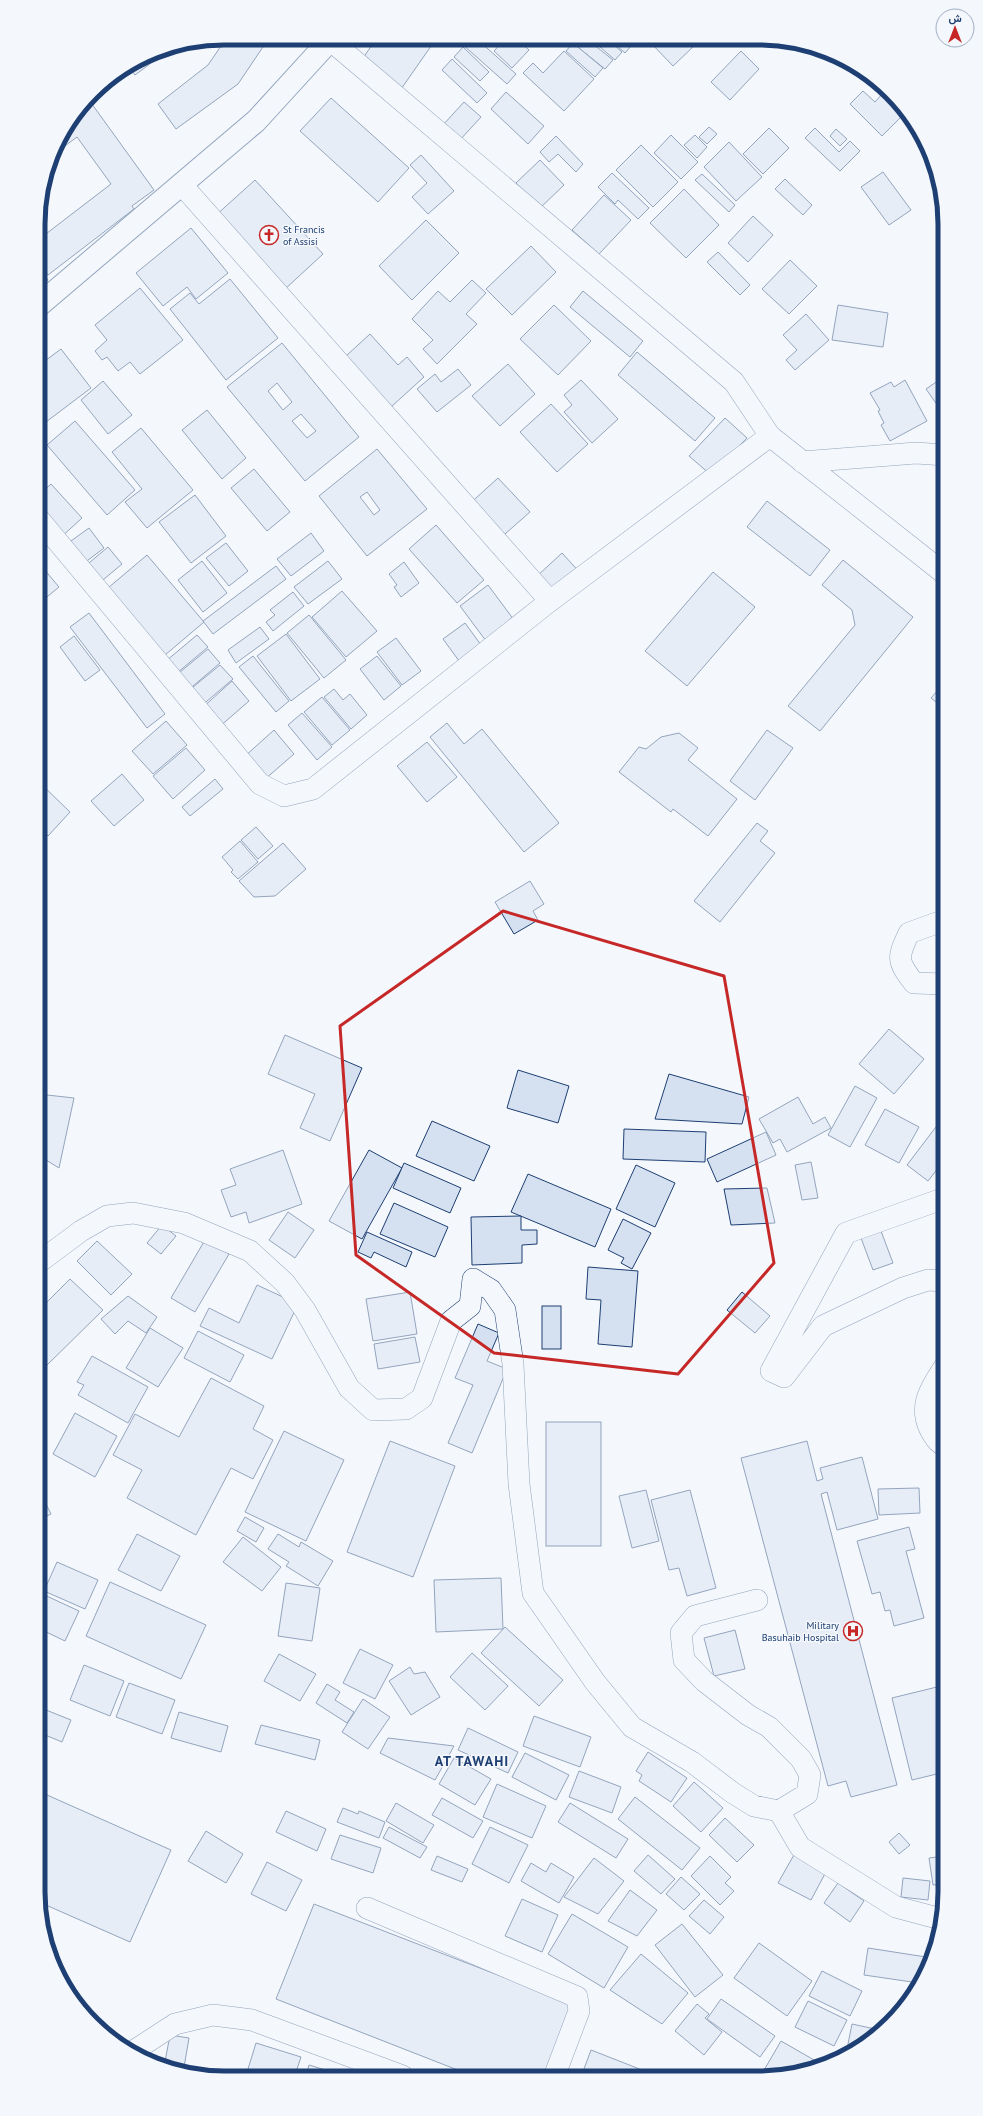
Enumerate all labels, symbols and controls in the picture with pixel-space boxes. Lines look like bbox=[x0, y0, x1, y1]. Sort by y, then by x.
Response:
north arrow bbox=[935, 8, 975, 48]
text: ش bbox=[948, 11, 962, 25]
place label: St Francis of Assisi bbox=[283, 223, 325, 248]
church icon: St Francis of Assisi bbox=[258, 224, 280, 246]
place label: Military Basuhaib Hospital bbox=[762, 1619, 839, 1644]
hospital icon: Military Basuhaib Hospital bbox=[842, 1620, 864, 1642]
district label: AT TAWAHI bbox=[435, 1752, 509, 1770]

